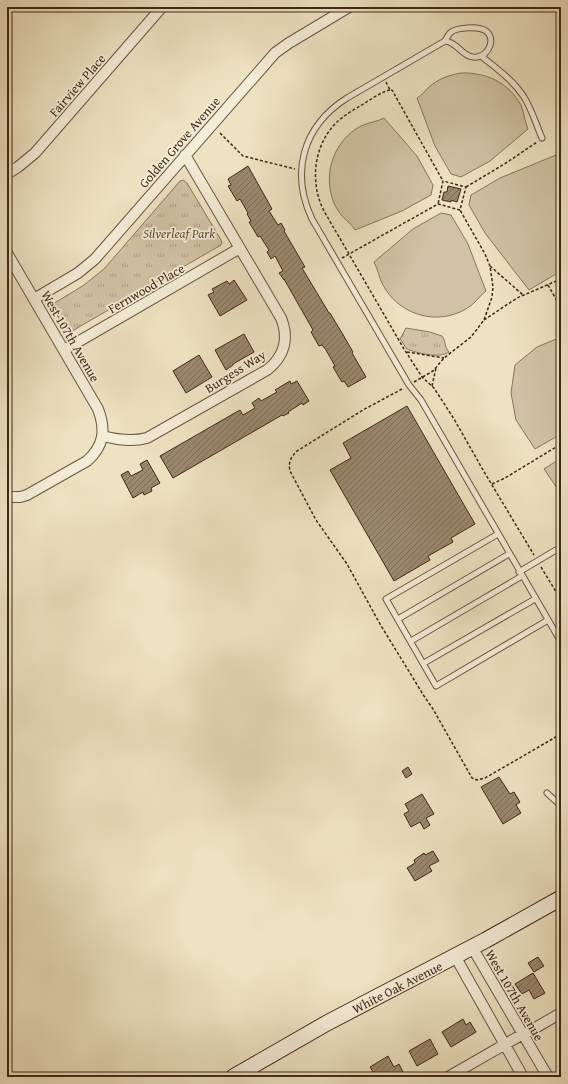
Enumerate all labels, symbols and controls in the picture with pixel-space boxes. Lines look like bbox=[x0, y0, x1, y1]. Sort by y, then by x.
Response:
street label: Fairview Place bbox=[45, 50, 110, 121]
street label: Golden Grove Avenue bbox=[134, 93, 224, 192]
park label: Silverleaf Park bbox=[143, 224, 215, 243]
street label: Fernwood Place bbox=[105, 259, 188, 318]
street label: West 107th Avenue bbox=[37, 287, 104, 385]
street label: Burgess Way bbox=[201, 345, 270, 398]
street label: West 107th Avenue bbox=[481, 946, 548, 1044]
street label: White Oak Avenue bbox=[349, 957, 446, 1018]

